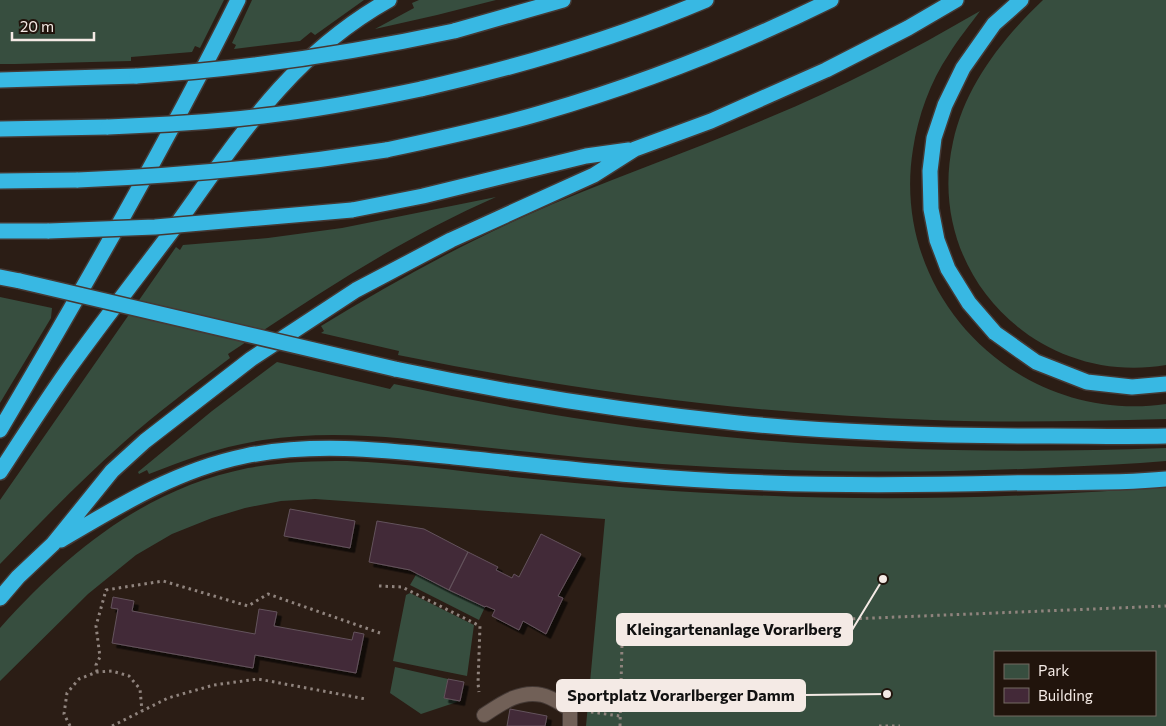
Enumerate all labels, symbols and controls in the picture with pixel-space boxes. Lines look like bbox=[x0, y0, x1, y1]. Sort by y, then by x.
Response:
scale bar bbox=[12, 10, 95, 42]
text: 20 m bbox=[20, 17, 54, 35]
callout: Kleingartenanlage Vorarlberg bbox=[617, 614, 852, 645]
text: Kleingartenanlage Vorarlberg bbox=[626, 619, 842, 638]
legend bbox=[994, 651, 1156, 716]
text: Park bbox=[1038, 661, 1069, 679]
callout: Sportplatz Vorarlberger Damm bbox=[557, 680, 805, 711]
text: Sportplatz Vorarlberger Damm bbox=[567, 685, 795, 704]
text: Building bbox=[1038, 686, 1093, 704]

